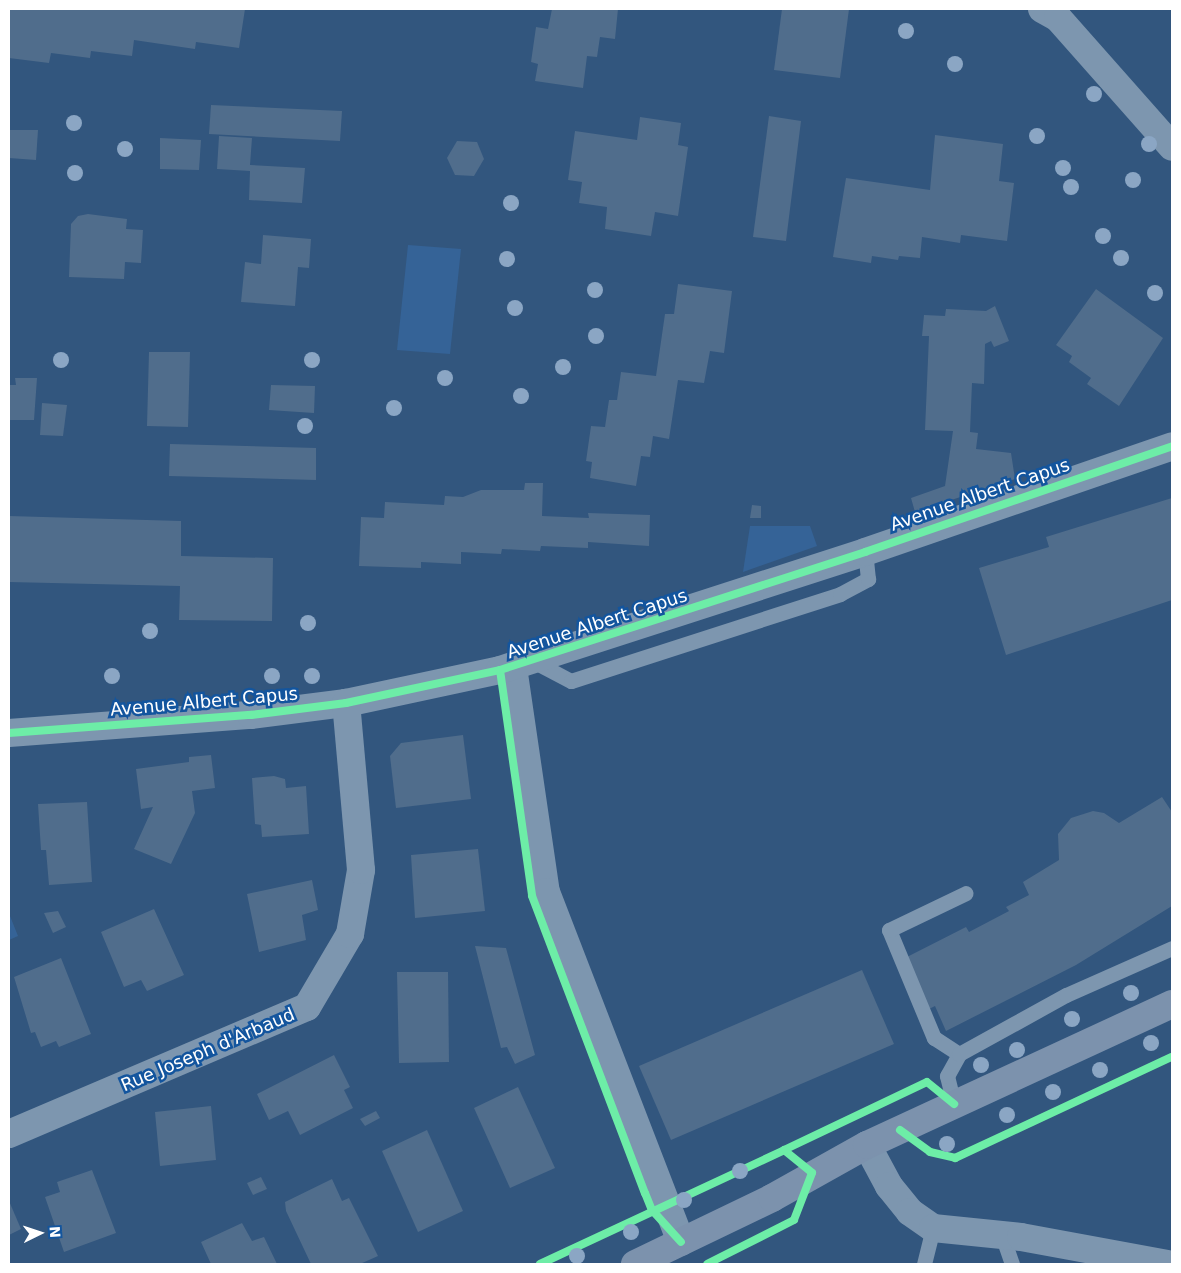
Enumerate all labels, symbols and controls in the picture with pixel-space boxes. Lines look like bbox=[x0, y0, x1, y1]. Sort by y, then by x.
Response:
street label: Avenue Albert Capus bbox=[887, 454, 1073, 536]
street label: Avenue Albert Capus bbox=[504, 585, 690, 663]
street label: Avenue Albert Capus bbox=[109, 683, 299, 721]
street label: Rue Joseph d'Arbaud bbox=[118, 1004, 298, 1096]
north arrow bbox=[15, 1208, 65, 1258]
text: N bbox=[47, 1226, 63, 1238]

